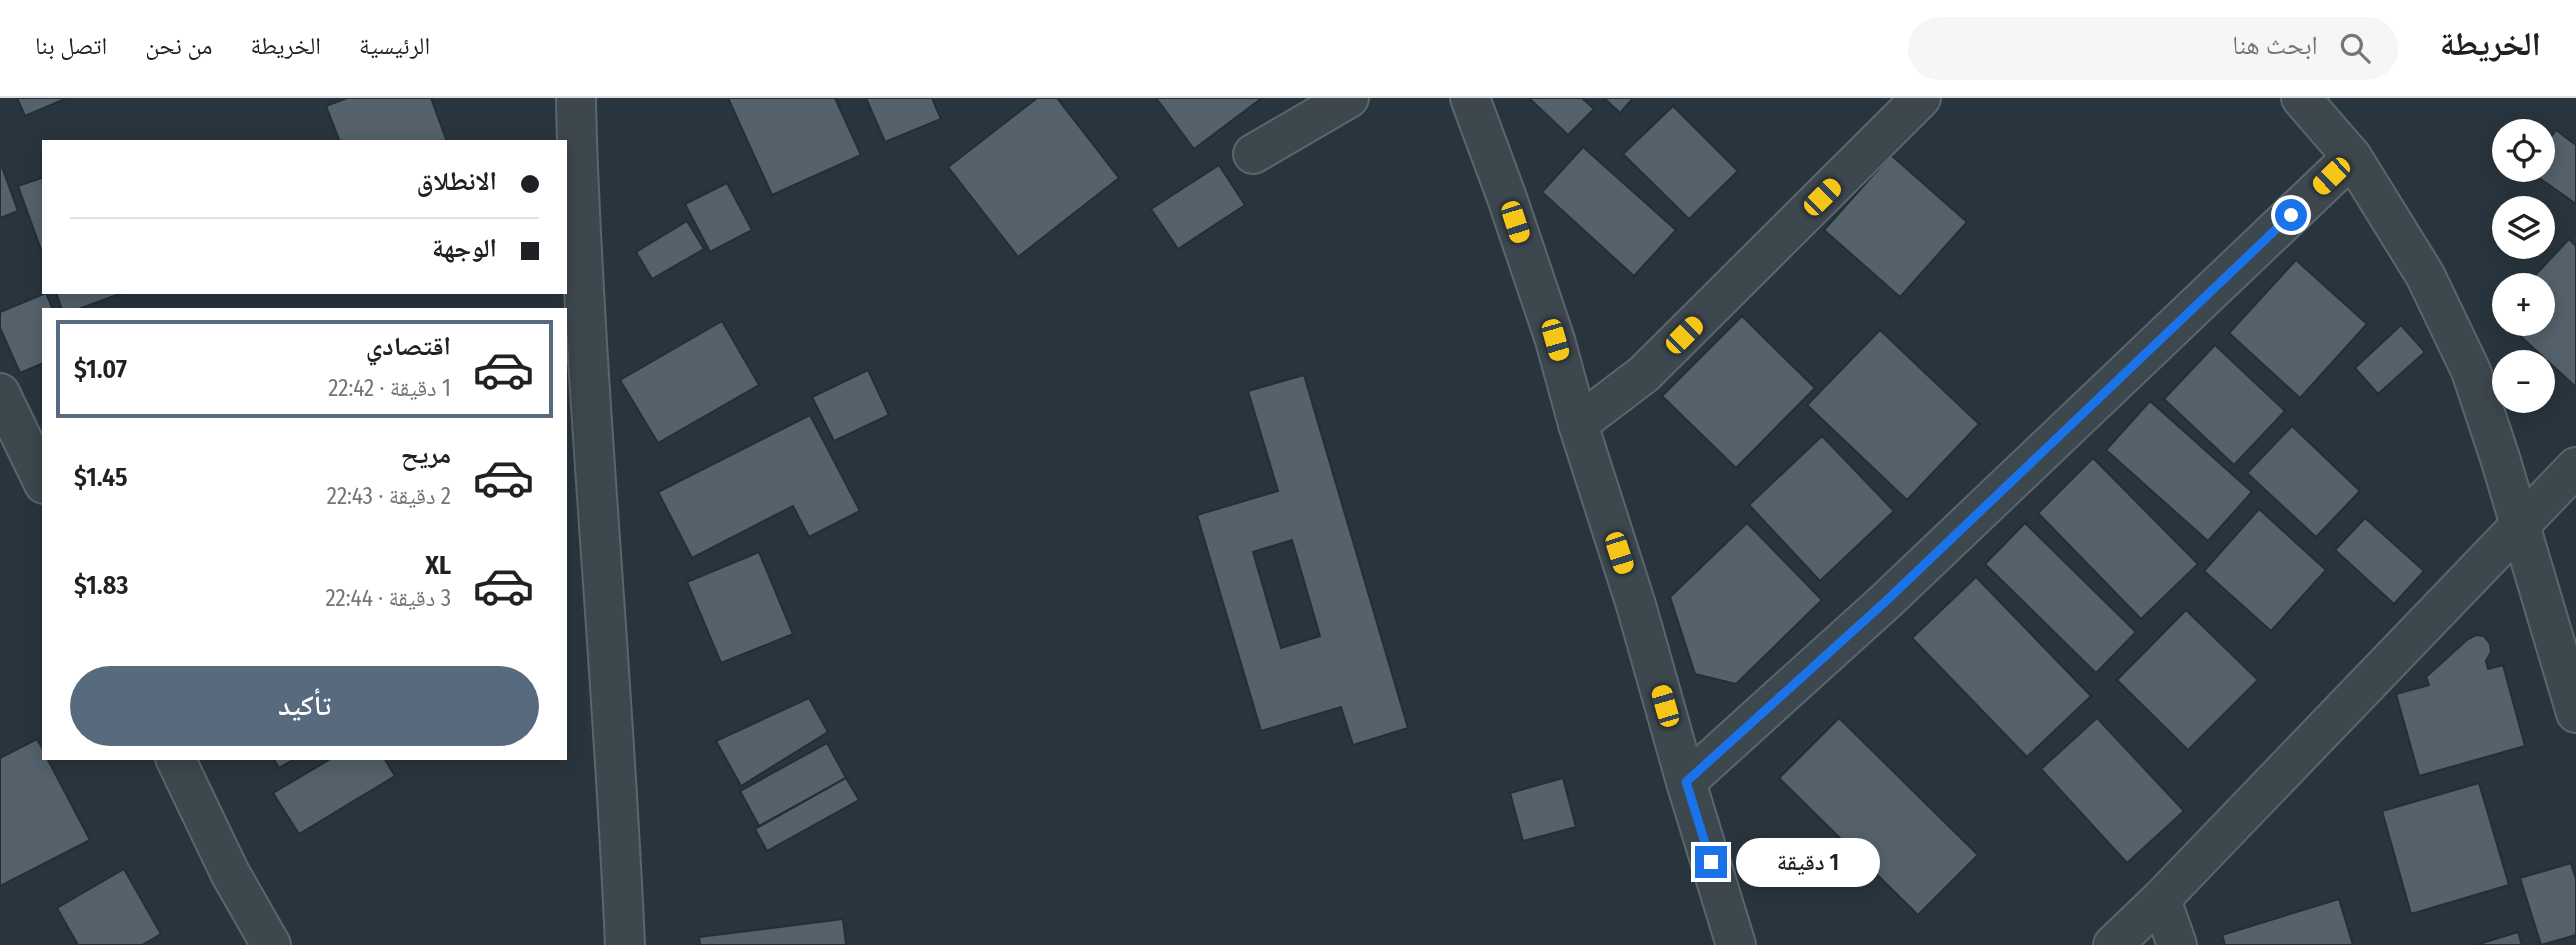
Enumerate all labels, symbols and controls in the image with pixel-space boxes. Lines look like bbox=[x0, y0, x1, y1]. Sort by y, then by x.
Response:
search box bbox=[1908, 17, 2398, 80]
text: الخريطة bbox=[2440, 24, 2541, 64]
icon: search bbox=[2336, 29, 2374, 67]
text: ابحث هنا bbox=[2232, 30, 2318, 61]
text: اتصل بنا bbox=[35, 32, 107, 60]
text: من نحن bbox=[145, 32, 212, 60]
text: الخريطة bbox=[250, 32, 321, 60]
text: الرئيسية bbox=[359, 32, 430, 60]
map controls bbox=[2492, 119, 2555, 413]
button: locate bbox=[2492, 119, 2555, 182]
car bbox=[2309, 154, 2354, 198]
text: الانطلاق bbox=[417, 166, 497, 197]
car bbox=[1800, 175, 1845, 219]
button: layers bbox=[2492, 196, 2555, 259]
car bbox=[1499, 199, 1532, 245]
route start bbox=[2275, 199, 2307, 231]
text: الوجهة bbox=[432, 233, 497, 264]
button: + bbox=[2492, 273, 2555, 336]
car bbox=[1662, 313, 1707, 357]
car bbox=[1540, 317, 1571, 363]
text: اقتصادي bbox=[366, 331, 451, 362]
icon: car bbox=[472, 338, 535, 401]
button: − bbox=[2492, 350, 2555, 413]
text: $1.07 bbox=[74, 354, 127, 385]
text: 1 دقيقة · 22:42 bbox=[328, 374, 451, 402]
text: مريح bbox=[401, 439, 451, 470]
icon: car bbox=[472, 446, 535, 509]
text: $1.45 bbox=[74, 462, 128, 493]
text: 2 دقيقة · 22:43 bbox=[327, 482, 451, 510]
car bbox=[1603, 530, 1636, 576]
text: XL bbox=[425, 550, 451, 581]
icon: car bbox=[472, 554, 535, 617]
text: $1.83 bbox=[74, 570, 128, 601]
text: 3 دقيقة · 22:44 bbox=[325, 584, 451, 612]
button: تأكيد bbox=[70, 666, 539, 746]
car bbox=[1650, 683, 1681, 729]
callout: 1 دقيقة bbox=[1736, 838, 1879, 886]
route end bbox=[1695, 846, 1727, 878]
text: 1 دقيقة bbox=[1777, 848, 1839, 876]

